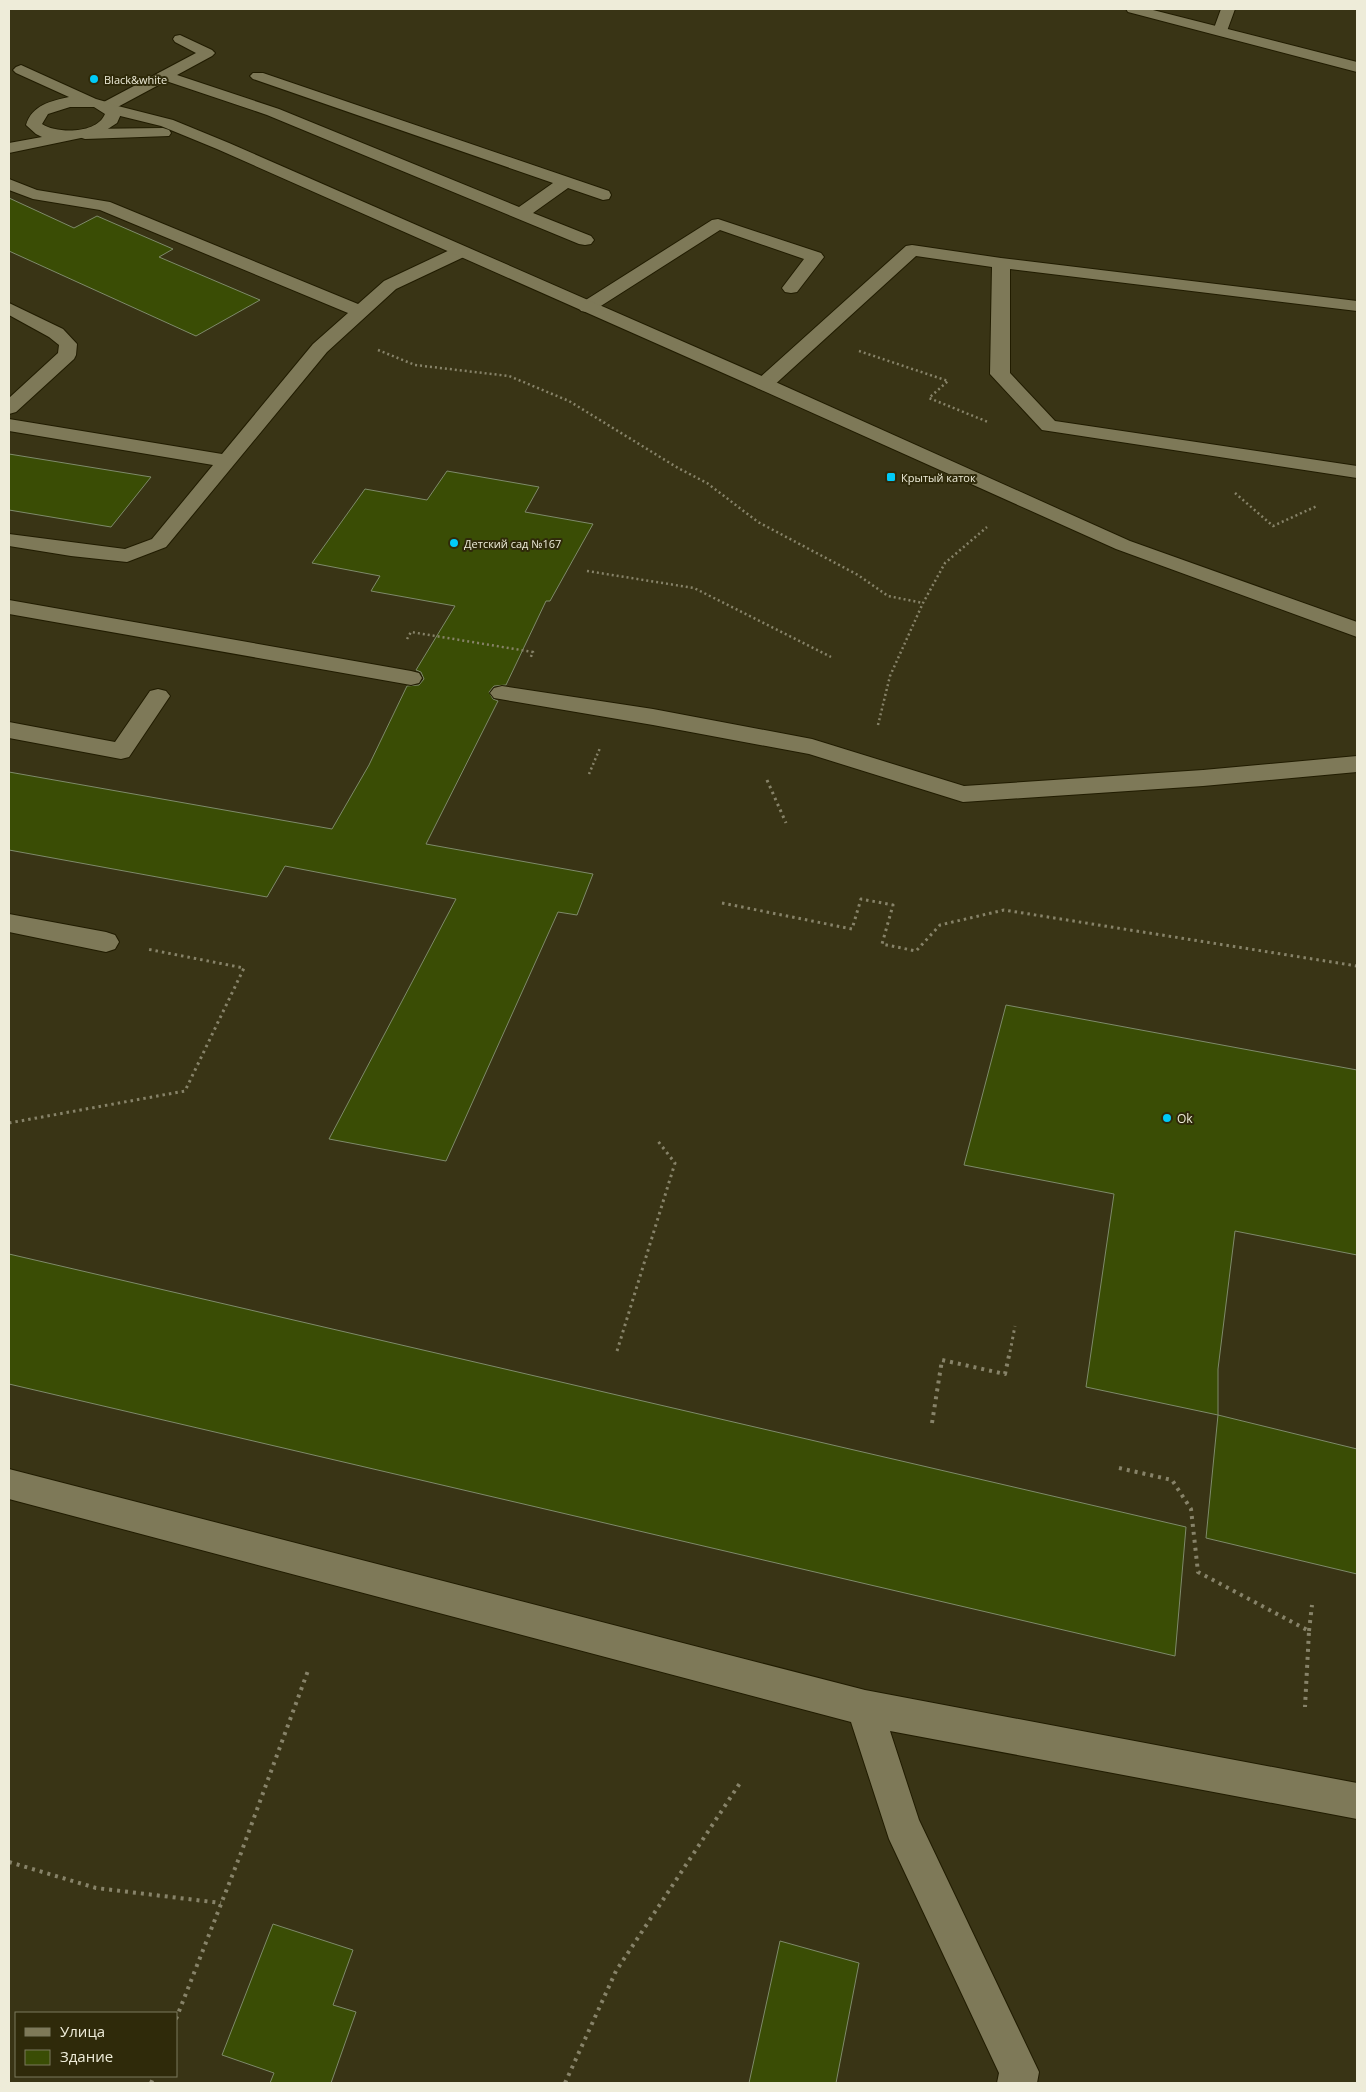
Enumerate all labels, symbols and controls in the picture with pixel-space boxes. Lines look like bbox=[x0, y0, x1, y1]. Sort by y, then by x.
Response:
place label: Black&white bbox=[104, 72, 167, 87]
marker: Black&white bbox=[88, 73, 100, 85]
place label: Крытый каток bbox=[901, 470, 976, 485]
marker: Крытый каток bbox=[885, 471, 897, 483]
place label: Детский сад №167 bbox=[464, 536, 561, 551]
marker: Детский сад №167 bbox=[448, 537, 460, 549]
place label: Ok bbox=[1177, 1110, 1193, 1127]
marker: Ok bbox=[1161, 1112, 1173, 1124]
legend bbox=[15, 2012, 178, 2077]
text: Улица bbox=[60, 2021, 105, 2041]
text: Здание bbox=[60, 2046, 113, 2066]

